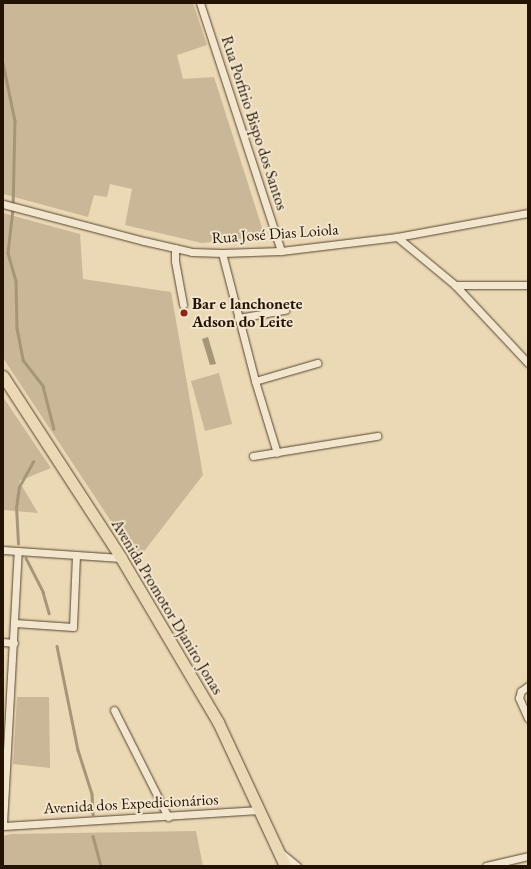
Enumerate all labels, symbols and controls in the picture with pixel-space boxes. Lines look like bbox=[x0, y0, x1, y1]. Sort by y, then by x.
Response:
street label: Rua Porfirio Bispo dos Santos bbox=[217, 33, 291, 213]
street label: Rua José Dias Loiola bbox=[211, 220, 339, 248]
place label: Bar e lanchonete Adson do Leite bbox=[192, 294, 302, 332]
marker: Bar e lanchonete Adson do Leite bbox=[179, 308, 189, 318]
street label: Avenida Promotor Djaniro Jonas bbox=[107, 516, 227, 698]
street label: Avenida dos Expedicionários bbox=[43, 790, 219, 818]

